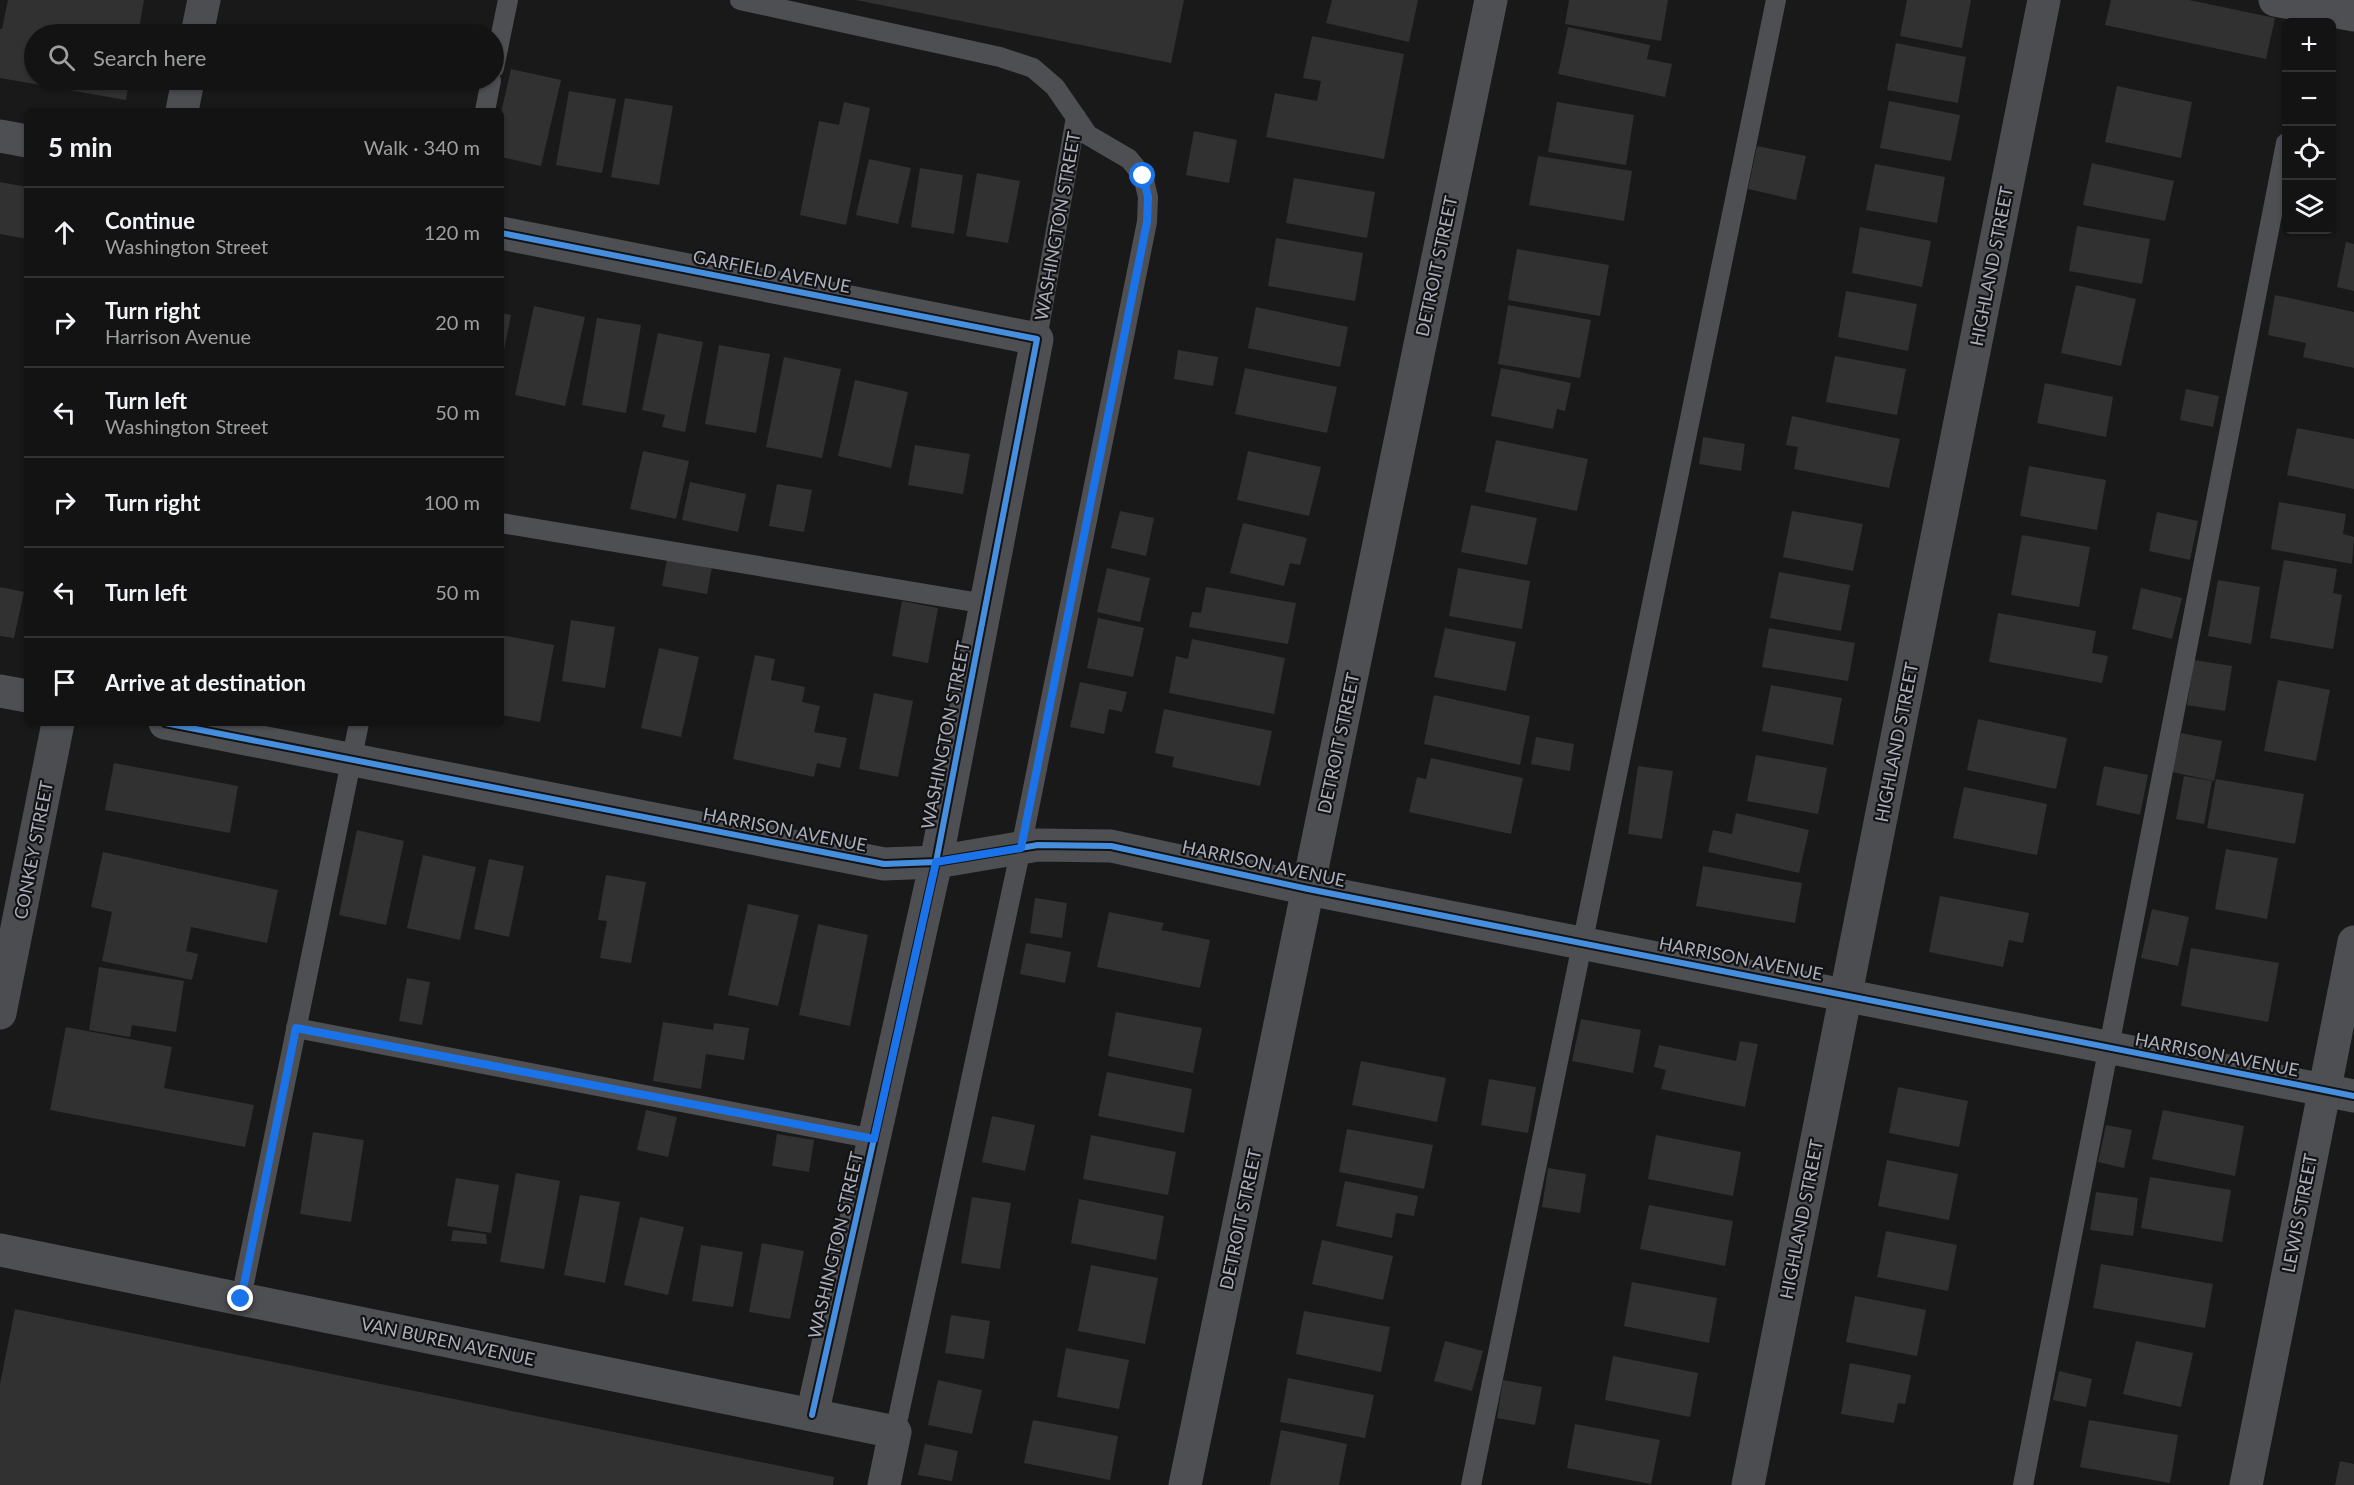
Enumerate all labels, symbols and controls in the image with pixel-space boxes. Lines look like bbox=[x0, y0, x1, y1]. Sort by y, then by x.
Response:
map controls bbox=[2282, 18, 2336, 234]
button: + bbox=[2282, 18, 2336, 72]
search box bbox=[24, 24, 504, 90]
icon: search bbox=[45, 41, 78, 74]
text: Search here bbox=[93, 44, 206, 71]
button: − bbox=[2282, 72, 2336, 126]
button: locate bbox=[2282, 126, 2336, 180]
street label: WASHINGTON STREET bbox=[1030, 130, 1085, 322]
text: 5 min bbox=[48, 131, 112, 163]
text: Walk · 340 m bbox=[364, 135, 480, 159]
route start bbox=[1129, 162, 1155, 188]
button: layers bbox=[2282, 180, 2336, 234]
street label: HIGHLAND STREET bbox=[1965, 184, 2017, 348]
street label: DETROIT STREET bbox=[1410, 193, 1462, 338]
text: Continue bbox=[105, 207, 195, 234]
icon: ahead bbox=[48, 216, 81, 249]
text: 120 m bbox=[424, 220, 480, 244]
text: Washington Street bbox=[105, 234, 268, 258]
street label: GARFIELD AVENUE bbox=[691, 245, 853, 297]
text: Turn right bbox=[105, 297, 200, 324]
icon: right bbox=[48, 306, 81, 339]
text: 20 m bbox=[435, 310, 480, 334]
text: Harrison Avenue bbox=[105, 324, 251, 348]
text: Turn left bbox=[105, 387, 187, 414]
icon: left bbox=[48, 396, 81, 429]
text: 50 m bbox=[435, 400, 480, 424]
text: Washington Street bbox=[105, 414, 268, 438]
icon: right bbox=[48, 486, 81, 519]
text: Turn right bbox=[105, 489, 200, 516]
text: 100 m bbox=[424, 490, 480, 514]
icon: left bbox=[48, 576, 81, 609]
text: Turn left bbox=[105, 579, 187, 606]
text: 50 m bbox=[435, 580, 480, 604]
street label: WASHINGTON STREET bbox=[916, 639, 974, 831]
street label: HIGHLAND STREET bbox=[1870, 660, 1922, 824]
icon: arrive bbox=[48, 666, 81, 699]
text: Arrive at destination bbox=[105, 669, 306, 696]
street label: DETROIT STREET bbox=[1312, 670, 1364, 815]
street label: CONKEY STREET bbox=[9, 779, 57, 921]
street label: HARRISON AVENUE bbox=[701, 802, 869, 856]
street label: HARRISON AVENUE bbox=[1180, 835, 1348, 891]
street label: HARRISON AVENUE bbox=[1657, 931, 1825, 985]
street label: HARRISON AVENUE bbox=[2133, 1027, 2301, 1081]
street label: HIGHLAND STREET bbox=[1775, 1137, 1827, 1301]
street label: DETROIT STREET bbox=[1214, 1146, 1266, 1291]
street label: WASHINGTON STREET bbox=[803, 1149, 867, 1341]
street label: LEWIS STREET bbox=[2277, 1151, 2321, 1274]
route end bbox=[227, 1285, 253, 1311]
street label: VAN BUREN AVENUE bbox=[359, 1312, 537, 1370]

